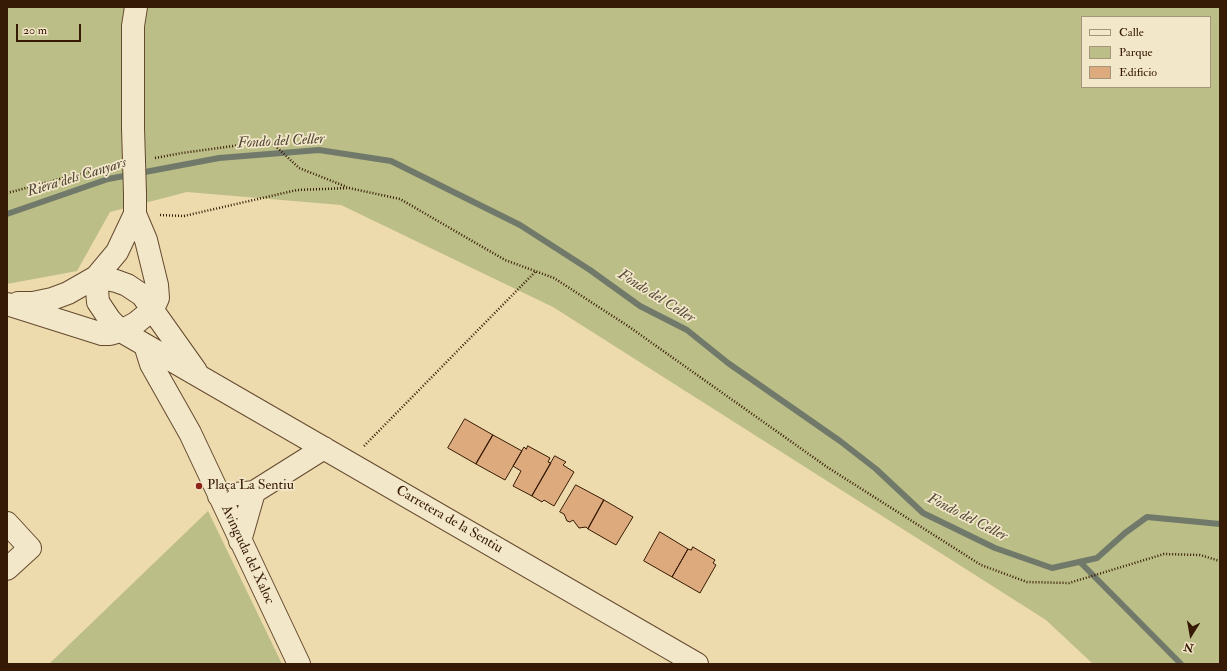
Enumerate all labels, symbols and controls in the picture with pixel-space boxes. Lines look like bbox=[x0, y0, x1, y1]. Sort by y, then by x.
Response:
scale bar bbox=[18, 16, 83, 42]
legend bbox=[1081, 16, 1211, 88]
text: 20 m bbox=[23, 23, 47, 38]
text: Calle bbox=[1119, 25, 1144, 40]
text: Parque bbox=[1119, 45, 1153, 60]
text: Edificio bbox=[1119, 65, 1157, 80]
water label: Fondo del Celler bbox=[237, 131, 325, 153]
water label: Riera dels Canyars bbox=[25, 154, 129, 202]
water label: Fondo del Celler bbox=[614, 266, 698, 328]
place label: Plaça La Sentiu bbox=[207, 478, 294, 494]
marker: Plaça La Sentiu bbox=[194, 481, 204, 491]
street label: Carretera de la Sentiu bbox=[393, 483, 505, 557]
water label: Fondo del Celler bbox=[924, 490, 1010, 546]
street label: Avinguda del Xaloc bbox=[217, 503, 277, 607]
north arrow bbox=[1171, 615, 1211, 655]
text: N bbox=[1183, 640, 1195, 655]

